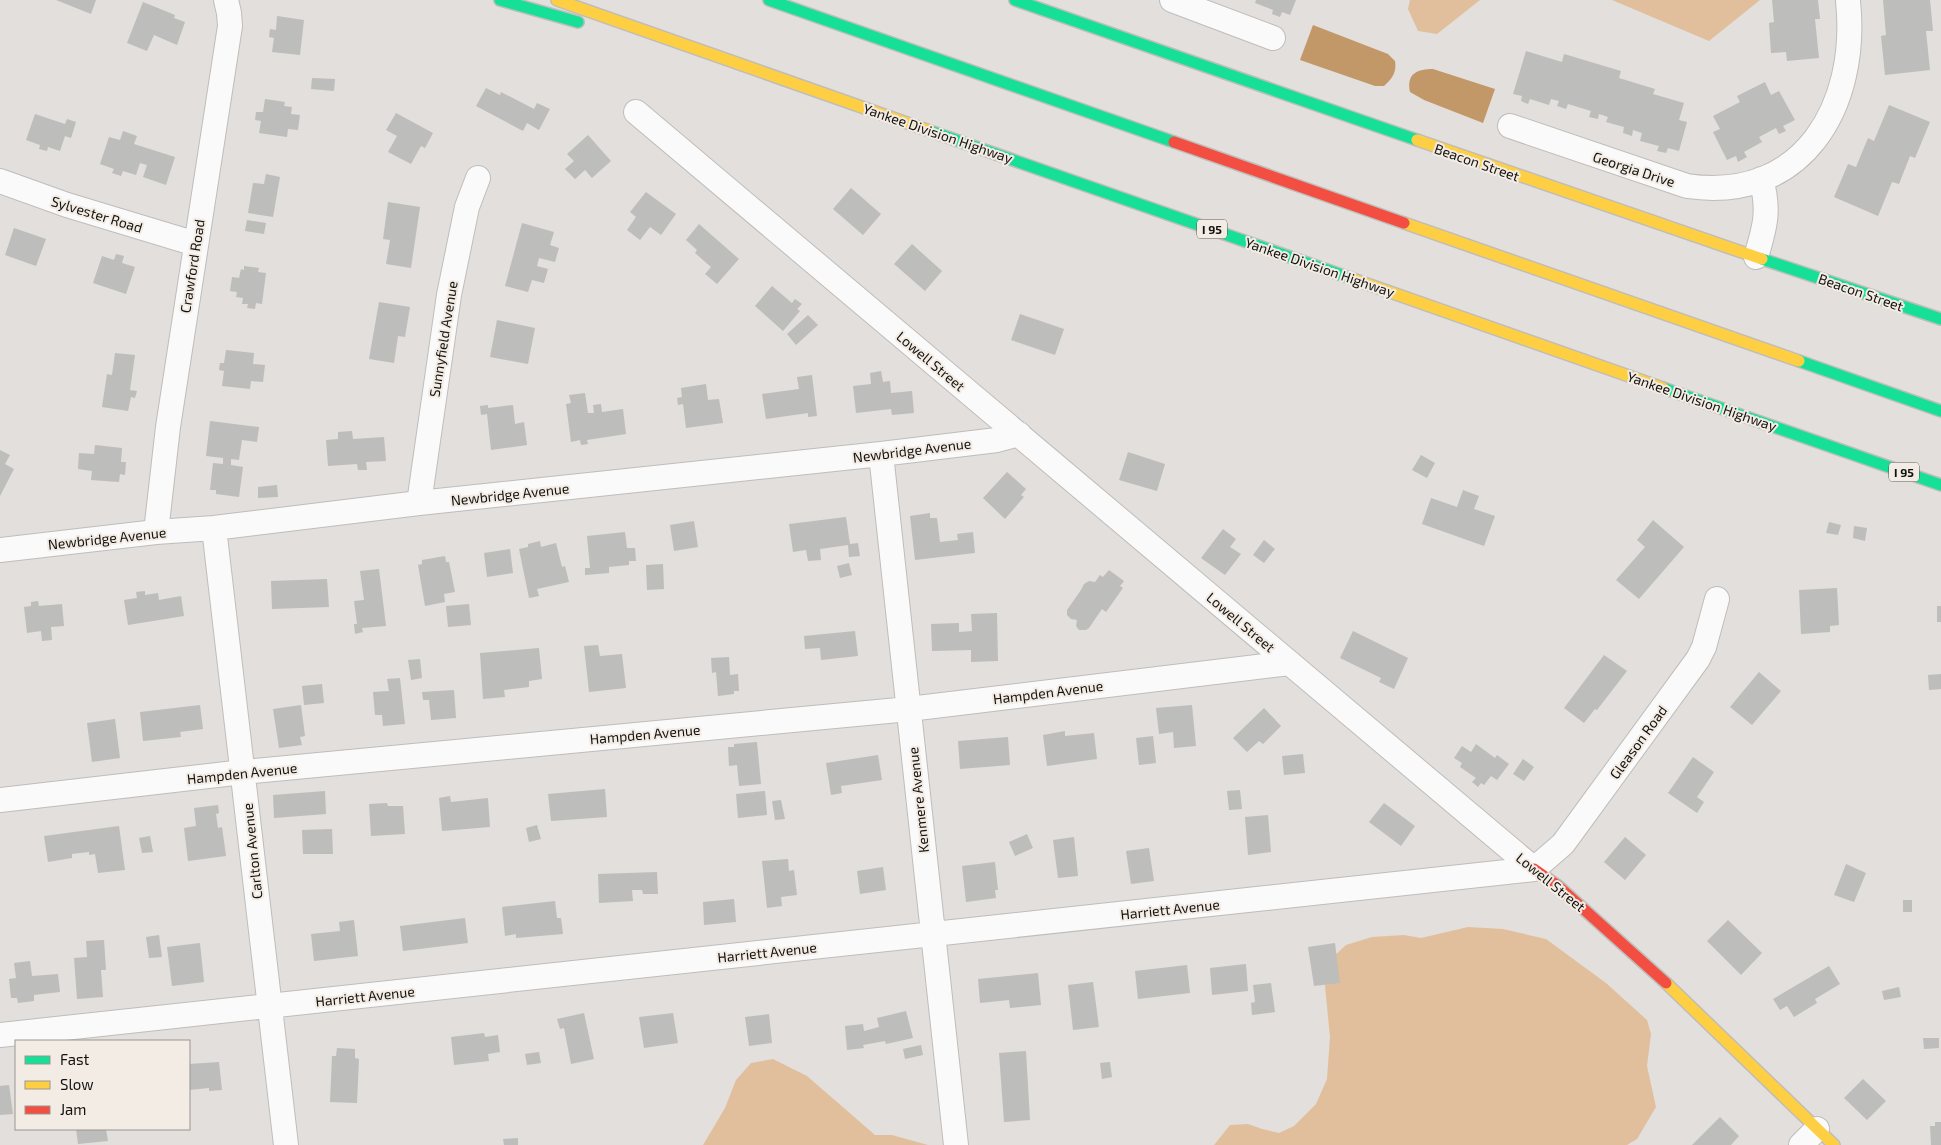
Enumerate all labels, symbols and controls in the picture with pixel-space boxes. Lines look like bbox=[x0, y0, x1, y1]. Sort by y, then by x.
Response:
street label: Yankee Division Highway bbox=[861, 99, 1015, 167]
street label: Beacon Street bbox=[1432, 140, 1522, 184]
street label: Georgia Drive bbox=[1591, 148, 1677, 190]
street label: Sylvester Road bbox=[49, 192, 145, 236]
street label: Crawford Road bbox=[176, 218, 208, 314]
road number: I 95 bbox=[1197, 220, 1227, 238]
street label: Yankee Division Highway bbox=[1243, 233, 1397, 301]
street label: Beacon Street bbox=[1816, 270, 1906, 314]
street label: Sunnyfield Avenue bbox=[425, 280, 461, 398]
street label: Lowell Street bbox=[893, 327, 969, 395]
street label: Yankee Division Highway bbox=[1625, 367, 1779, 435]
street label: Newbridge Avenue bbox=[852, 434, 972, 466]
road number: I 95 bbox=[1889, 462, 1919, 482]
street label: Newbridge Avenue bbox=[450, 479, 570, 509]
street label: Newbridge Avenue bbox=[47, 523, 167, 553]
street label: Lowell Street bbox=[1203, 588, 1279, 656]
street label: Hampden Avenue bbox=[992, 677, 1104, 707]
street label: Gleason Road bbox=[1606, 702, 1670, 782]
street label: Hampden Avenue bbox=[589, 721, 701, 747]
street label: Kenmere Avenue bbox=[904, 746, 932, 854]
street label: Hampden Avenue bbox=[186, 759, 298, 787]
street label: Carlton Avenue bbox=[239, 802, 265, 900]
street label: Lowell Street bbox=[1513, 849, 1589, 915]
street label: Harriett Avenue bbox=[1120, 895, 1220, 923]
street label: Harriett Avenue bbox=[717, 938, 817, 966]
street label: Harriett Avenue bbox=[315, 982, 415, 1010]
legend bbox=[15, 1040, 190, 1130]
text: Fast bbox=[60, 1050, 90, 1068]
text: Slow bbox=[60, 1075, 94, 1093]
text: Jam bbox=[60, 1100, 86, 1118]

